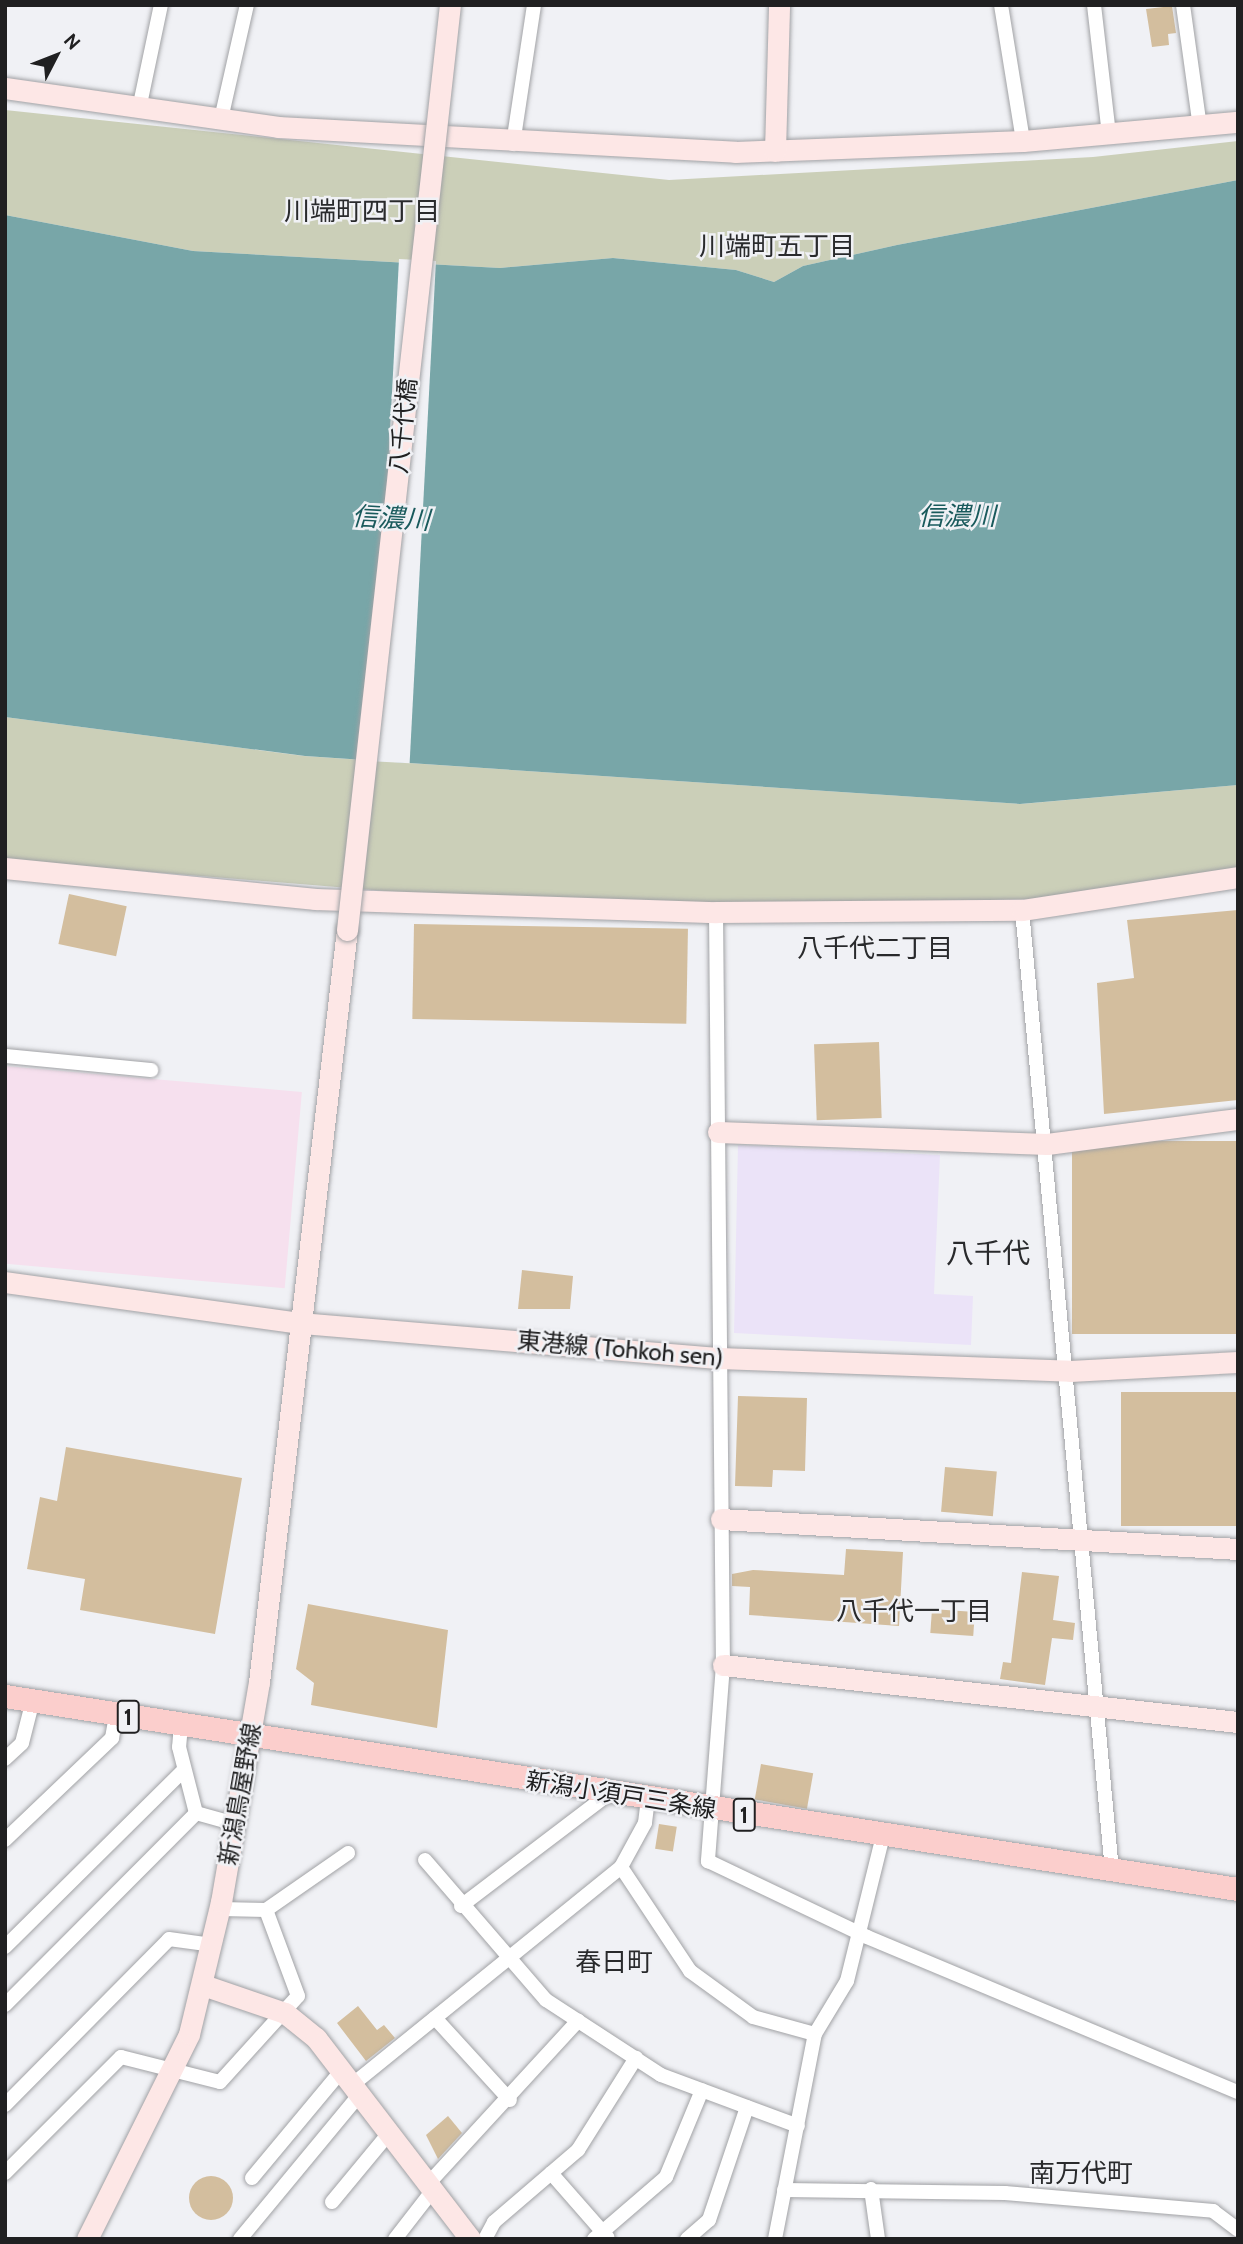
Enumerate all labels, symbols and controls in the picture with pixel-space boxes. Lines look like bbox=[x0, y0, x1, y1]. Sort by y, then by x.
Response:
north arrow bbox=[21, 21, 91, 91]
text: N bbox=[59, 29, 85, 54]
district label: 川端町四丁目 bbox=[284, 196, 440, 228]
district label: 川端町五丁目 bbox=[699, 231, 855, 263]
street label: 八千代橋 bbox=[384, 377, 422, 475]
water label: 信濃川 bbox=[351, 501, 431, 537]
water label: 信濃川 bbox=[918, 501, 996, 533]
district label: 八千代二丁目 bbox=[797, 933, 953, 965]
district label: 八千代 bbox=[946, 1236, 1030, 1270]
street label: 東港線 (Tohkoh sen) bbox=[516, 1326, 724, 1372]
district label: 八千代一丁目 bbox=[836, 1596, 992, 1628]
road number: 1 bbox=[116, 1698, 140, 1736]
street label: 新潟鳥屋野線 bbox=[213, 1721, 267, 1867]
street label: 新潟小須戸三条線 bbox=[524, 1766, 718, 1824]
road number: 1 bbox=[732, 1796, 756, 1834]
district label: 春日町 bbox=[575, 1947, 653, 1979]
district label: 南万代町 bbox=[1029, 2158, 1133, 2190]

